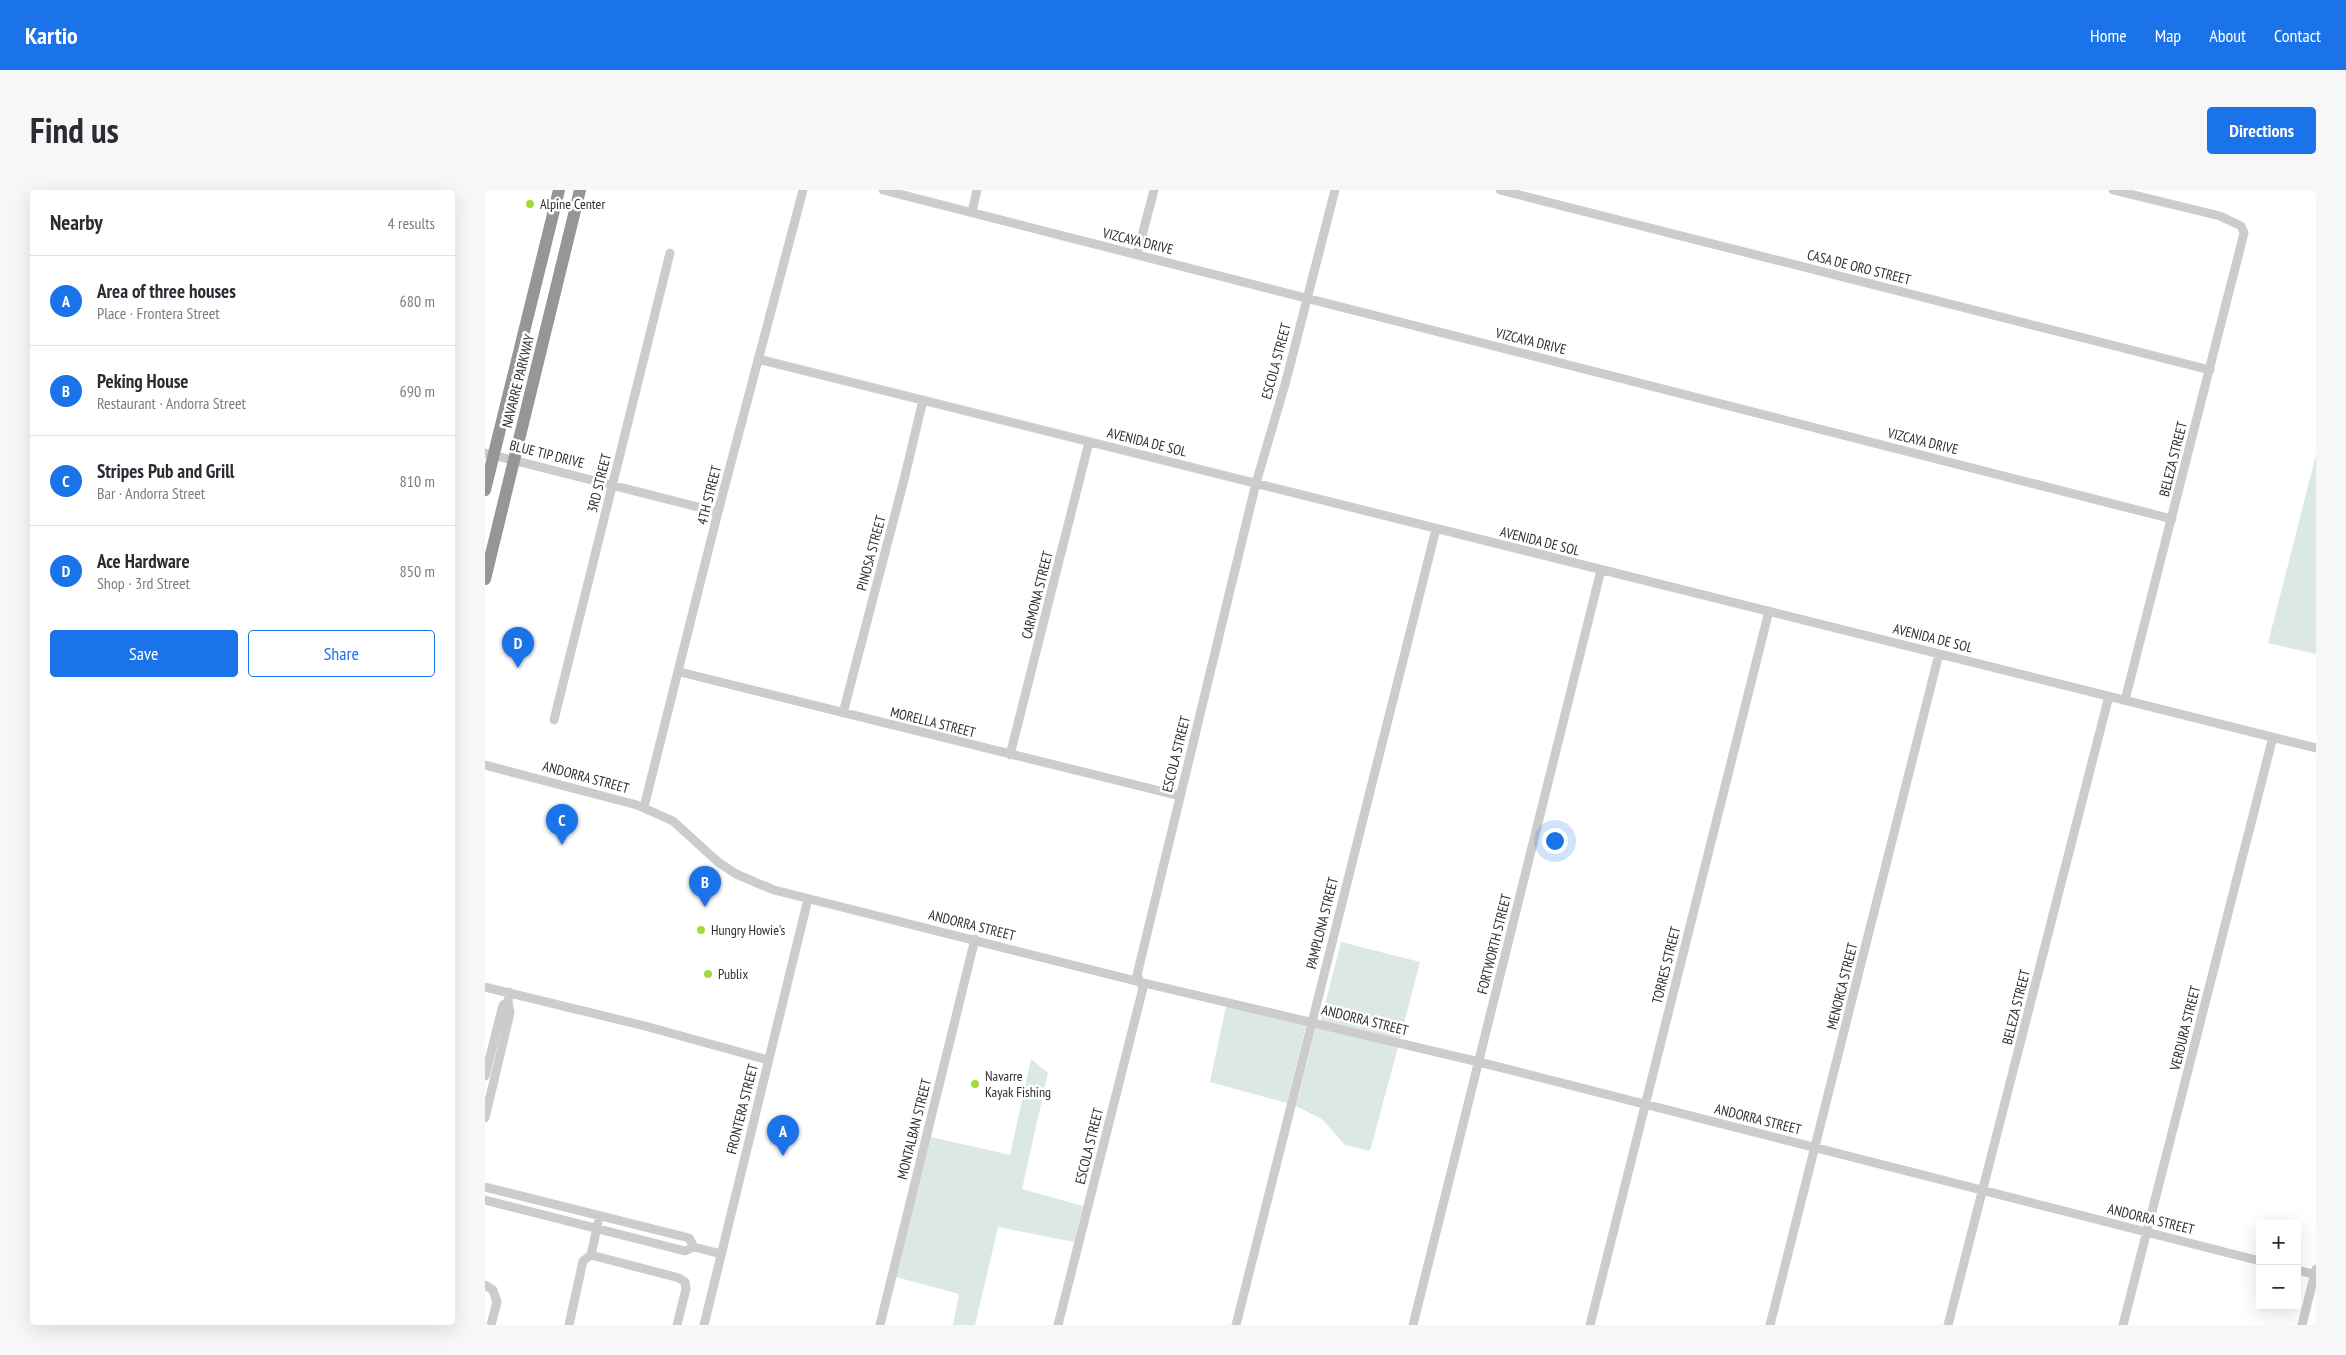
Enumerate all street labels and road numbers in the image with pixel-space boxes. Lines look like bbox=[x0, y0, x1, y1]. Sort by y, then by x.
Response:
street label: VIZCAYA DRIVE bbox=[1100, 223, 1175, 258]
street label: CASA DE ORO STREET bbox=[1805, 245, 1913, 289]
street label: ESCOLA STREET bbox=[1257, 320, 1295, 401]
street label: VIZCAYA DRIVE bbox=[1493, 323, 1568, 358]
street label: NAVARRE PARKWAY bbox=[498, 332, 538, 430]
street label: BELEZA STREET bbox=[2155, 419, 2191, 498]
street label: AVENIDA DE SOL bbox=[1105, 423, 1189, 461]
street label: VIZCAYA DRIVE bbox=[1885, 423, 1960, 458]
street label: BLUE TIP DRIVE bbox=[508, 436, 586, 472]
street label: 3RD STREET bbox=[583, 451, 615, 515]
street label: 4TH STREET bbox=[693, 463, 725, 526]
street label: PINOSA STREET bbox=[852, 513, 890, 593]
street label: AVENIDA DE SOL bbox=[1498, 522, 1582, 560]
street label: CARMONA STREET bbox=[1017, 548, 1057, 641]
street label: AVENIDA DE SOL bbox=[1891, 619, 1975, 657]
street label: MORELLA STREET bbox=[888, 703, 978, 741]
street label: ESCOLA STREET bbox=[1158, 713, 1194, 794]
street label: ANDORRA STREET bbox=[541, 757, 632, 797]
street label: PAMPLONA STREET bbox=[1302, 874, 1342, 971]
street label: FORTWORTH STREET bbox=[1473, 891, 1515, 996]
street label: ANDORRA STREET bbox=[927, 906, 1018, 945]
street label: TORRES STREET bbox=[1648, 924, 1684, 1006]
street label: MENORCA STREET bbox=[1823, 940, 1862, 1031]
street label: BELEZA STREET bbox=[1998, 967, 2034, 1046]
street label: VERDURA STREET bbox=[2166, 983, 2204, 1073]
street label: ANDORRA STREET bbox=[1320, 1001, 1411, 1040]
street label: FRONTERA STREET bbox=[722, 1061, 762, 1156]
street label: MONTALBAN STREET bbox=[893, 1076, 935, 1181]
street label: ANDORRA STREET bbox=[1713, 1100, 1804, 1139]
street label: ESCOLA STREET bbox=[1071, 1105, 1107, 1186]
street label: ANDORRA STREET bbox=[2106, 1200, 2197, 1239]

